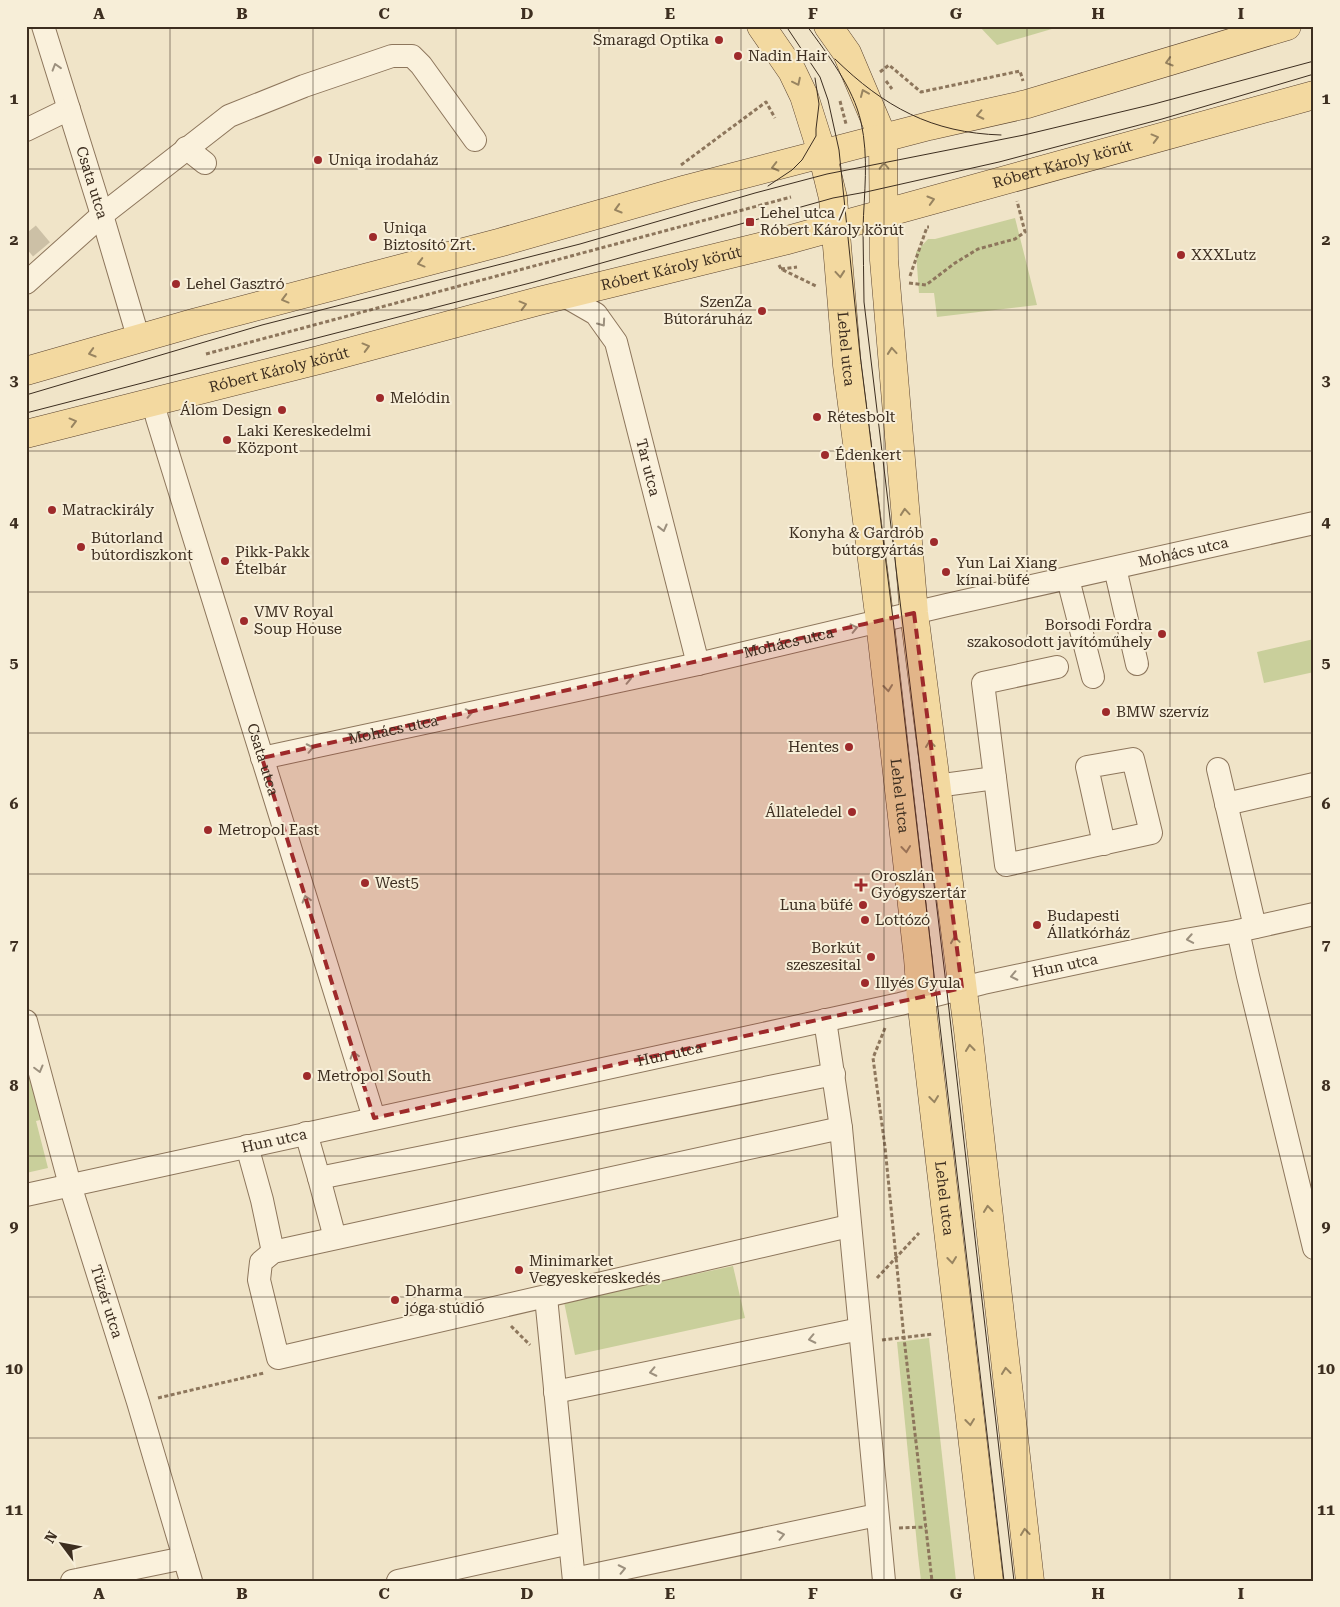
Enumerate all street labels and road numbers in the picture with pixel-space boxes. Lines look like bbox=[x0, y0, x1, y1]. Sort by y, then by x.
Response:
street label: Róbert Károly körút bbox=[991, 136, 1135, 192]
street label: Csata utca bbox=[72, 144, 112, 221]
street label: Róbert Károly körút bbox=[599, 243, 744, 295]
street label: Lehel utca bbox=[834, 311, 859, 387]
street label: Róbert Károly körút bbox=[207, 343, 351, 396]
street label: Tar utca bbox=[632, 437, 664, 498]
street label: Mohács utca bbox=[1136, 533, 1230, 571]
street label: Mohács utca bbox=[742, 623, 835, 662]
street label: Mohács utca bbox=[346, 711, 440, 748]
street label: Csata utca bbox=[243, 721, 283, 798]
street label: Lehel utca bbox=[886, 757, 913, 834]
street label: Hun utca bbox=[1030, 950, 1099, 981]
street label: Hun utca bbox=[635, 1038, 704, 1070]
street label: Hun utca bbox=[240, 1125, 309, 1157]
street label: Lehel utca bbox=[931, 1160, 958, 1237]
street label: Tüzér utca bbox=[87, 1263, 126, 1341]

